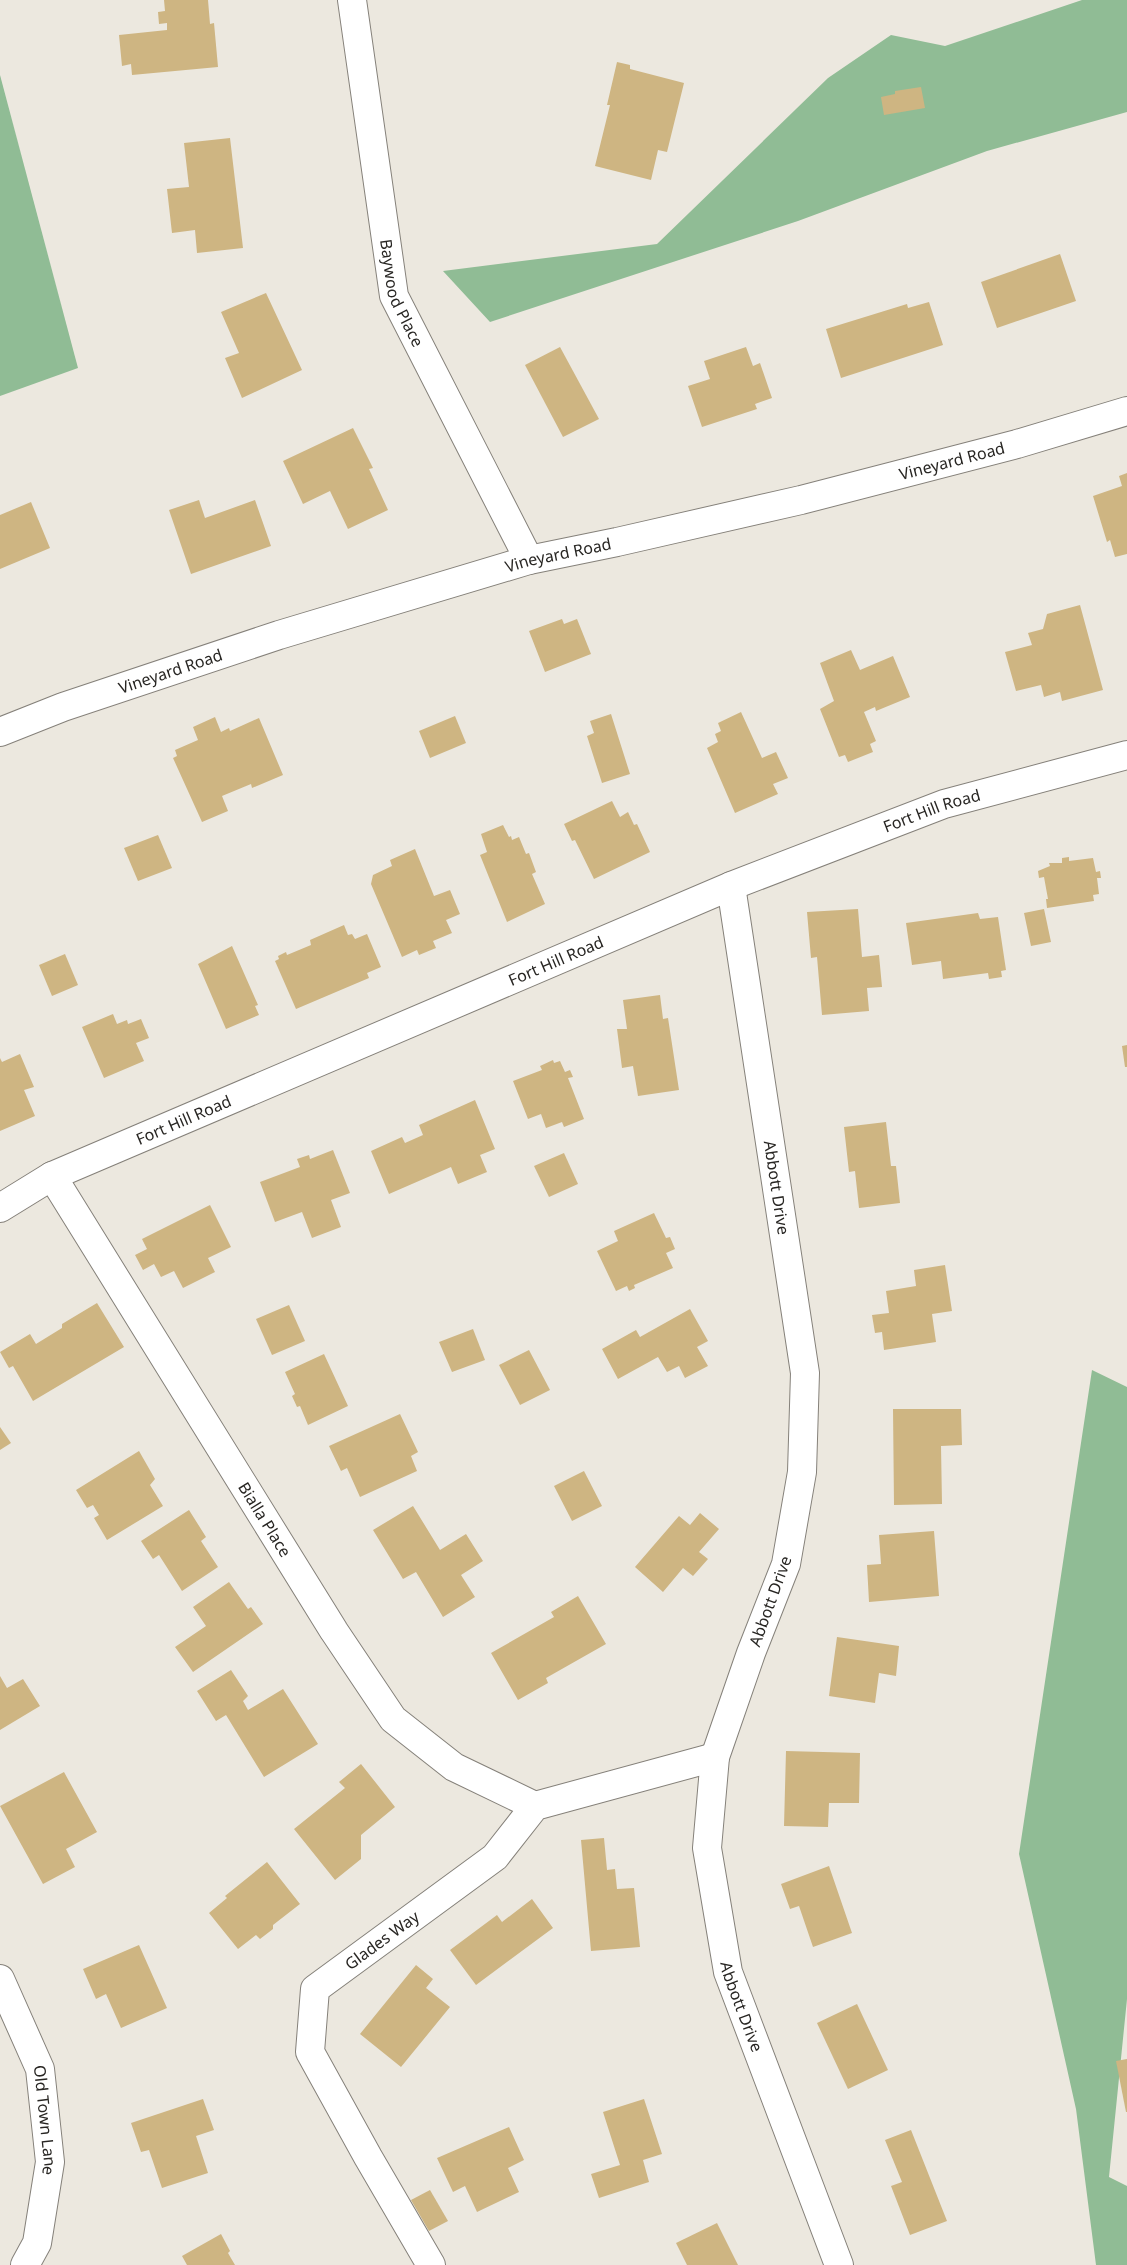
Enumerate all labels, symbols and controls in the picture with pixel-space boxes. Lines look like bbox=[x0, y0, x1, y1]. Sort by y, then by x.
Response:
street label: Baywood Place bbox=[375, 238, 429, 350]
street label: Vineyard Road bbox=[897, 437, 1007, 485]
street label: Vineyard Road bbox=[502, 532, 613, 578]
street label: Vineyard Road bbox=[116, 644, 225, 699]
street label: Fort Hill Road bbox=[880, 784, 983, 837]
street label: Fort Hill Road bbox=[505, 931, 607, 991]
street label: Fort Hill Road bbox=[132, 1090, 234, 1150]
street label: Abbott Drive bbox=[759, 1139, 795, 1236]
street label: Bialla Place bbox=[233, 1478, 296, 1561]
street label: Abbott Drive bbox=[743, 1553, 797, 1649]
street label: Glades Way bbox=[340, 1905, 424, 1975]
street label: Abbott Drive bbox=[715, 1960, 768, 2055]
street label: Old Town Lane bbox=[29, 2064, 61, 2177]

